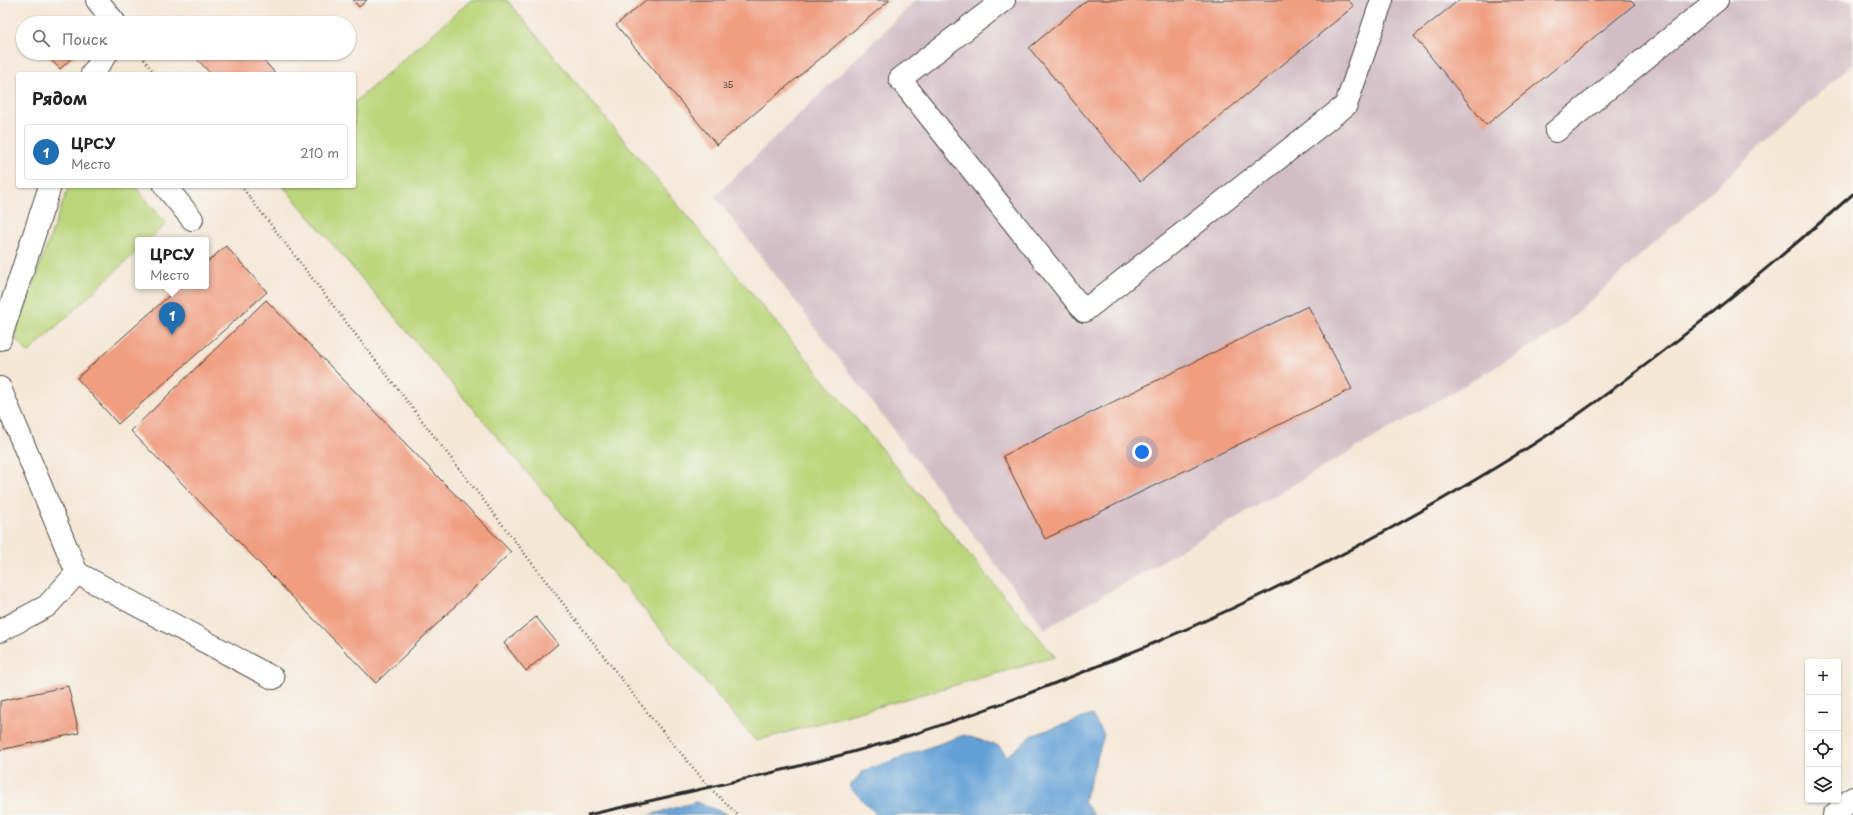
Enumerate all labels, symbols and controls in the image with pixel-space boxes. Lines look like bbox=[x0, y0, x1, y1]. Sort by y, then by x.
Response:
search box bbox=[16, 16, 356, 60]
icon: search bbox=[30, 27, 52, 49]
text: Поиск bbox=[62, 27, 108, 50]
house number: 3Б bbox=[723, 79, 733, 91]
text: Рядом bbox=[32, 85, 87, 111]
text: ЦРСУ bbox=[71, 131, 115, 154]
text: 1 bbox=[43, 143, 49, 162]
text: 210 m bbox=[300, 143, 339, 162]
text: Место bbox=[71, 154, 111, 173]
popup bbox=[135, 237, 209, 289]
text: ЦРСУ bbox=[150, 242, 194, 265]
text: Место bbox=[150, 265, 190, 284]
pin: 1 bbox=[159, 302, 185, 335]
your location bbox=[1132, 442, 1152, 462]
map controls bbox=[1805, 659, 1841, 803]
button: + bbox=[1805, 659, 1841, 695]
button: − bbox=[1805, 695, 1841, 731]
button: locate bbox=[1805, 731, 1841, 767]
button: layers bbox=[1805, 767, 1841, 803]

